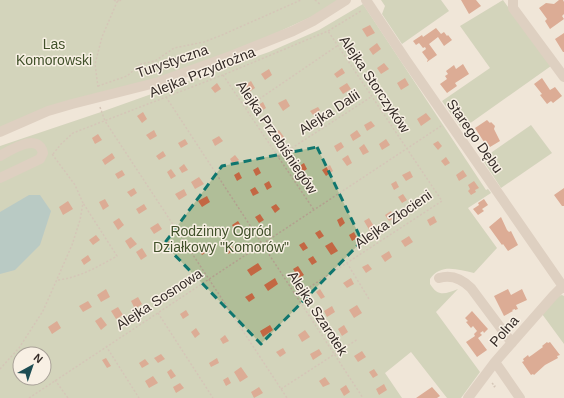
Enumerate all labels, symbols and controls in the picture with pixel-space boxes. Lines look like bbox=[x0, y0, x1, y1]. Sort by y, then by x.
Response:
street label: Alejka Storczyków bbox=[337, 32, 414, 136]
park label: Las Komorowski bbox=[16, 36, 92, 68]
street label: Turystyczna bbox=[134, 41, 210, 81]
street label: Alejka Przydrożna bbox=[147, 43, 258, 101]
street label: Alejka Przebiśniegów bbox=[233, 77, 321, 197]
street label: Alejka Dalii bbox=[296, 86, 362, 138]
street label: Starego Dębu bbox=[444, 96, 506, 176]
street label: Alejka Złocieni bbox=[351, 187, 435, 251]
park label: Rodzinny Ogród Działkowy "Komorów" bbox=[153, 223, 289, 255]
street label: Alejka Sosnowa bbox=[113, 265, 205, 333]
street label: Alejka Szarotek bbox=[285, 268, 352, 359]
street label: Polna bbox=[486, 312, 522, 350]
north arrow bbox=[12, 346, 52, 386]
text: N bbox=[32, 351, 45, 366]

